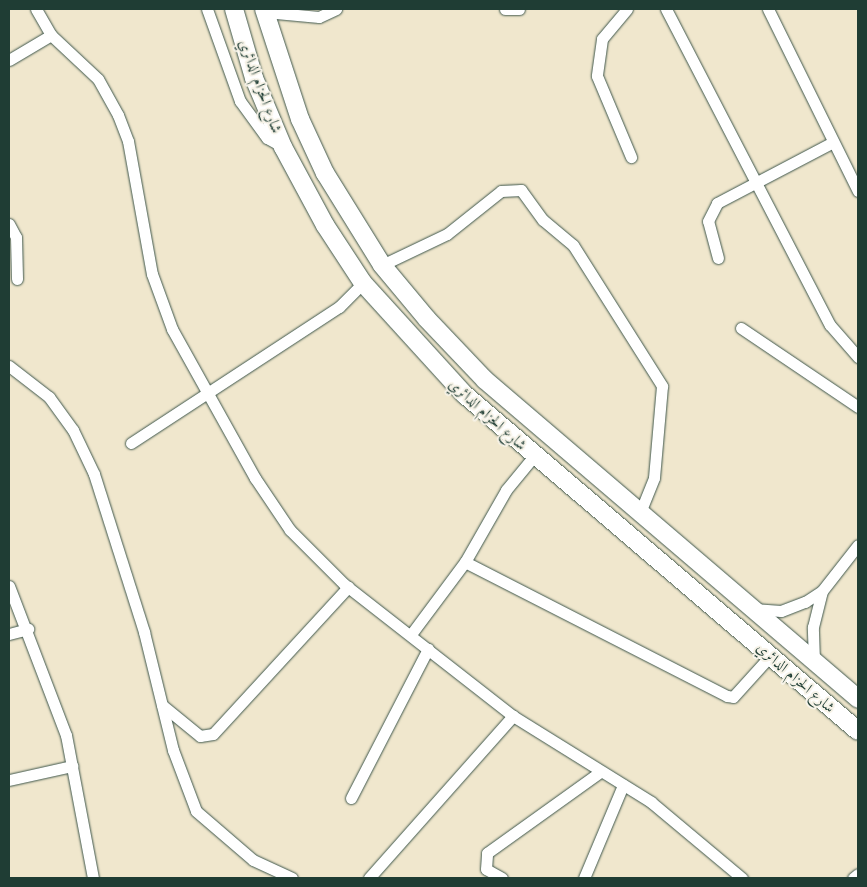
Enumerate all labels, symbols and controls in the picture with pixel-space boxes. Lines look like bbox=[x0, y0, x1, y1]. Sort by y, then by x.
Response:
street label: شارع الحزام الدائري bbox=[236, 37, 286, 135]
street label: شارع الحزام الدائري bbox=[445, 374, 531, 454]
street label: شارع الحزام الدائري bbox=[753, 638, 839, 716]

